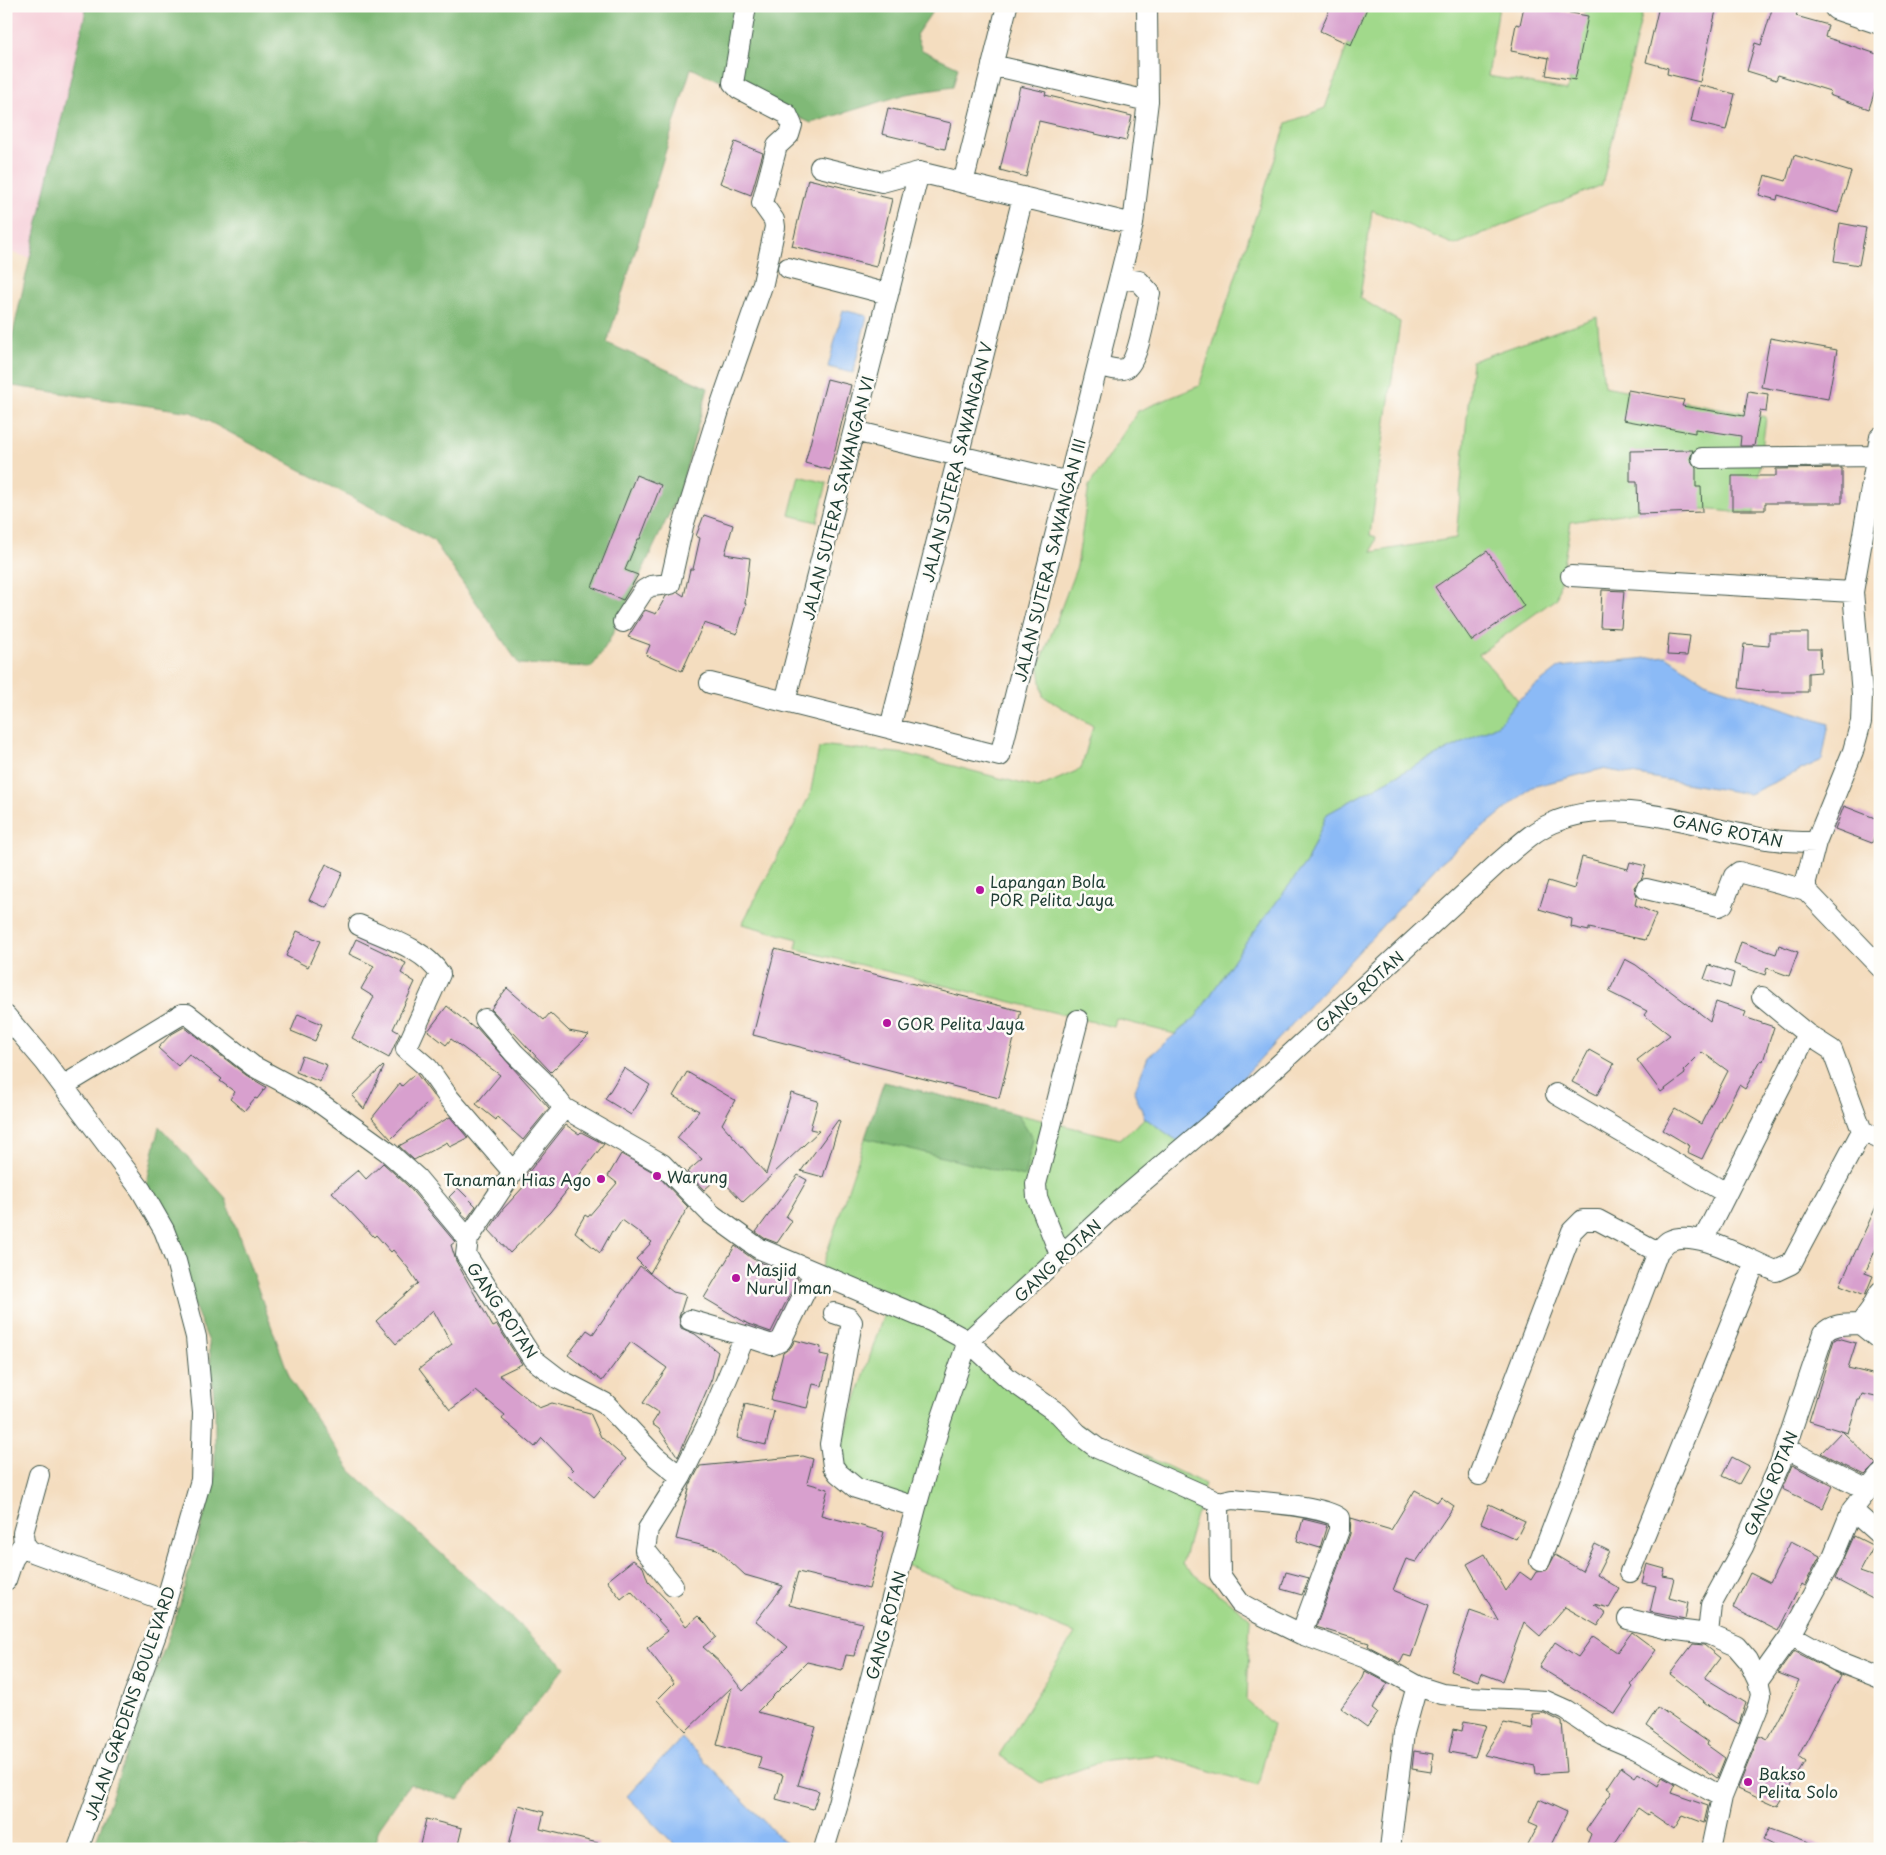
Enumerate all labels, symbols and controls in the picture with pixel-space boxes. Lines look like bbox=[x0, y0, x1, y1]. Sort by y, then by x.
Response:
street label: JALAN SUTERA SAWANGAN V bbox=[914, 339, 998, 585]
street label: JALAN SUTERA SAWANGAN VI bbox=[795, 373, 879, 623]
street label: JALAN SUTERA SAWANGAN III bbox=[1007, 436, 1091, 684]
street label: GANG ROTAN bbox=[1671, 808, 1785, 852]
place label: Lapangan Bola POR Pelita Jaya bbox=[990, 869, 1114, 911]
marker: Lapangan Bola POR Pelita Jaya bbox=[974, 884, 986, 896]
street label: GANG ROTAN bbox=[1309, 945, 1409, 1037]
place label: GOR Pelita Jaya bbox=[897, 1011, 1025, 1035]
marker: GOR Pelita Jaya bbox=[881, 1017, 893, 1029]
place label: Warung bbox=[667, 1164, 728, 1188]
place label: Tanaman Hias Ago bbox=[443, 1167, 591, 1191]
marker: Warung bbox=[651, 1170, 663, 1182]
marker: Tanaman Hias Ago bbox=[595, 1173, 607, 1185]
street label: GANG ROTAN bbox=[1008, 1213, 1106, 1307]
street label: GANG ROTAN bbox=[462, 1257, 544, 1363]
place label: Masjid Nurul Iman bbox=[746, 1257, 832, 1299]
marker: Masjid Nurul Iman bbox=[730, 1272, 742, 1284]
street label: GANG ROTAN bbox=[1737, 1427, 1803, 1539]
street label: GANG ROTAN bbox=[859, 1568, 911, 1682]
street label: JALAN GARDENS BOULEVARD bbox=[78, 1583, 180, 1823]
place label: Bakso Pelita Solo bbox=[1758, 1761, 1838, 1803]
marker: Bakso Pelita Solo bbox=[1742, 1776, 1754, 1788]

